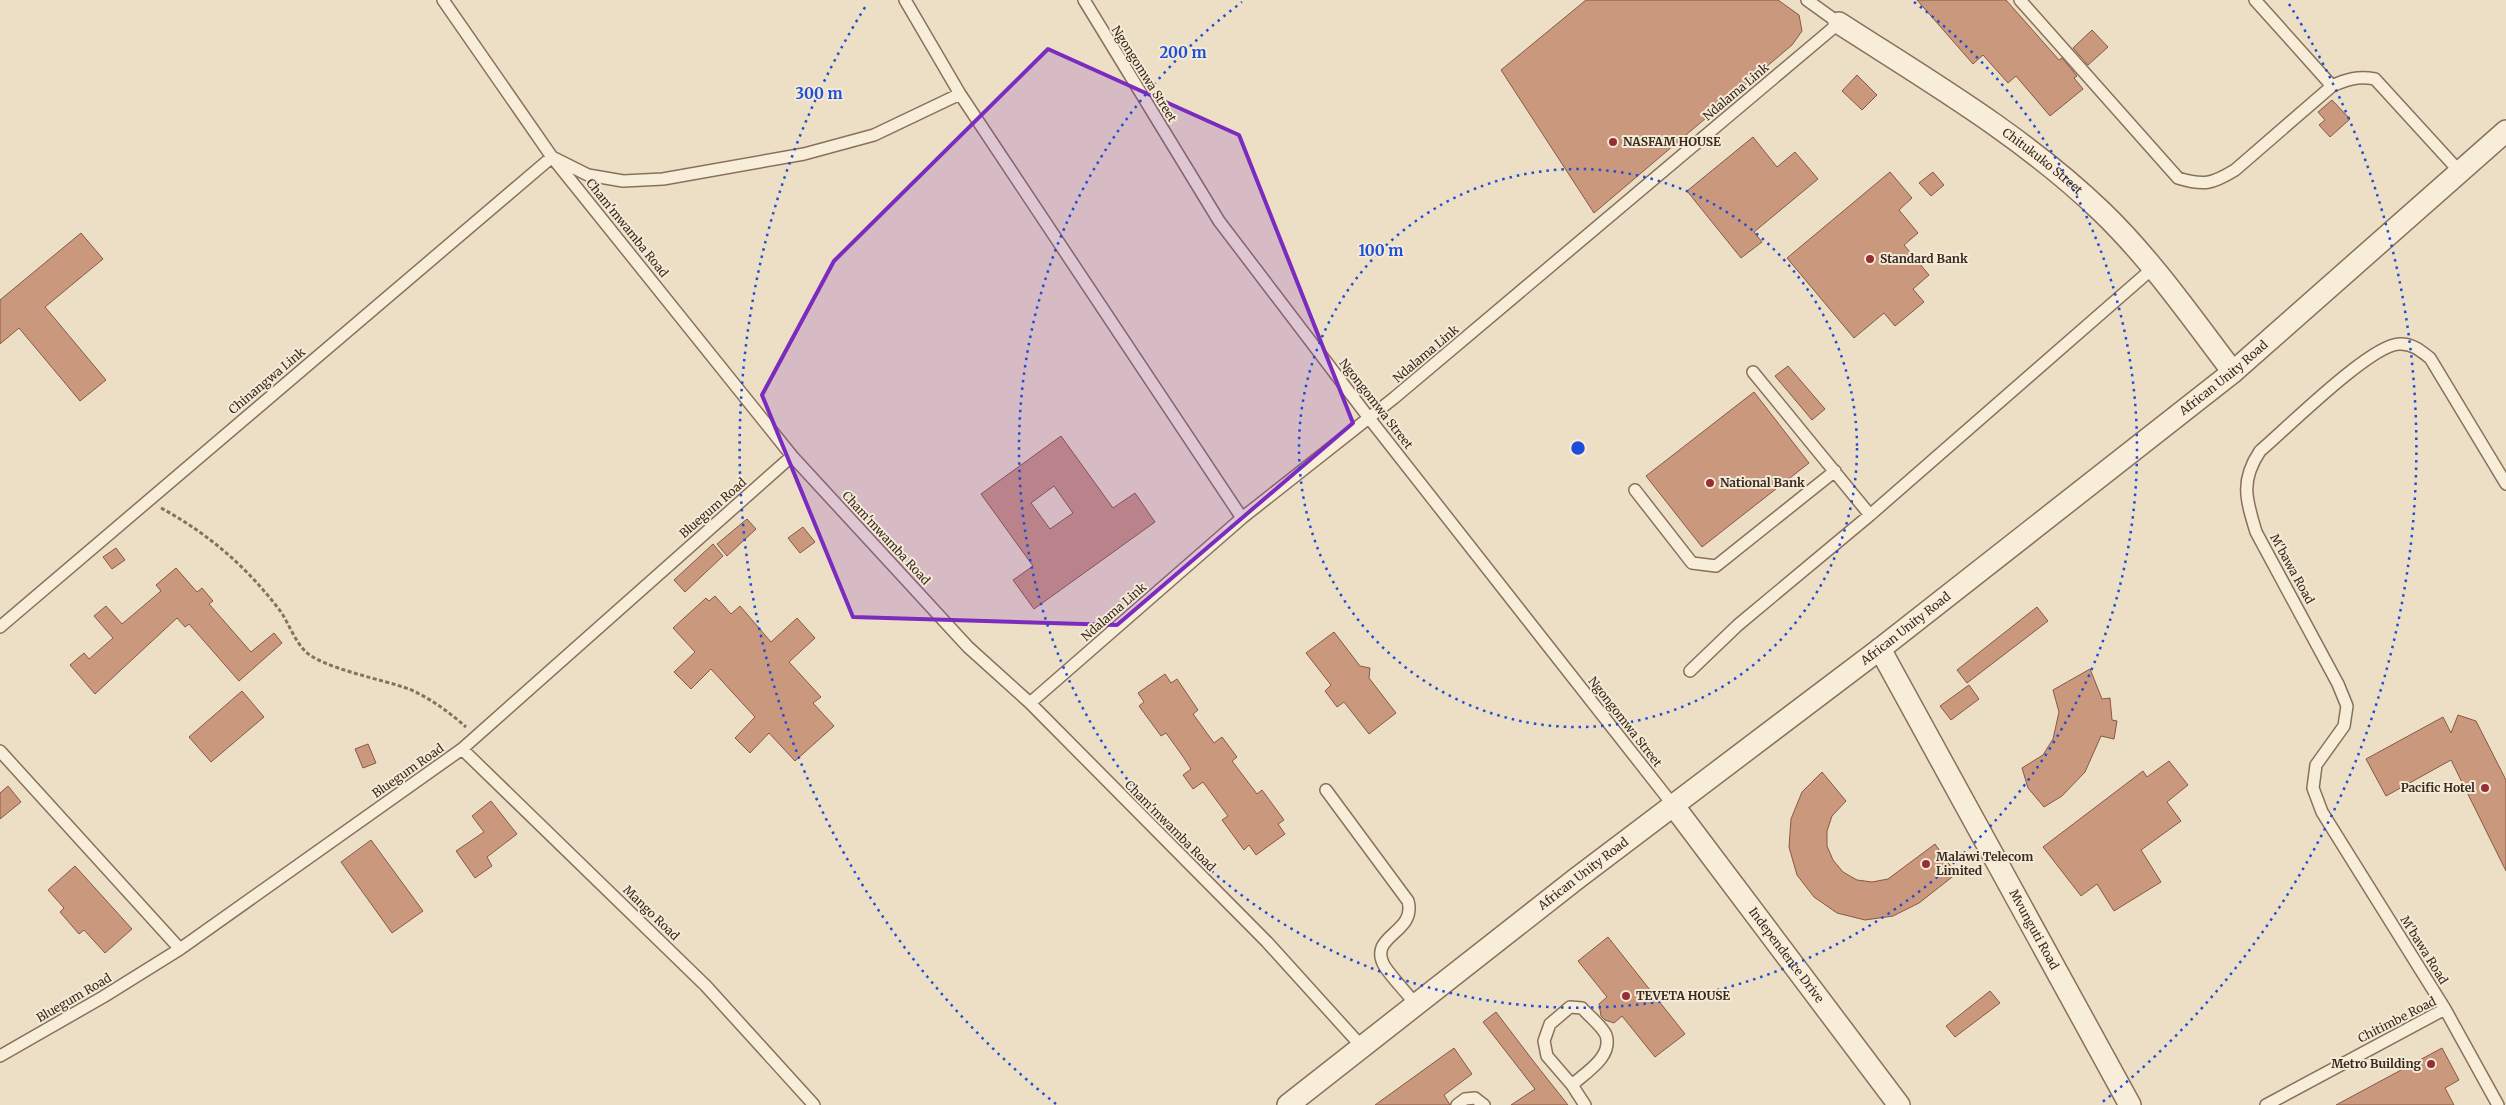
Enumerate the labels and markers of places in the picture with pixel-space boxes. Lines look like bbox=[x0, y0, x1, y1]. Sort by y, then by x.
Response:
place label: NASFAM HOUSE bbox=[1623, 134, 1721, 149]
marker: NASFAM HOUSE bbox=[1607, 136, 1619, 148]
place label: Standard Bank bbox=[1880, 251, 1968, 266]
marker: Standard Bank bbox=[1864, 253, 1876, 265]
centre of rings bbox=[1569, 439, 1587, 457]
place label: National Bank bbox=[1720, 475, 1805, 490]
marker: National Bank bbox=[1704, 477, 1716, 489]
place label: Pacific Hotel bbox=[2401, 780, 2475, 795]
marker: Pacific Hotel bbox=[2479, 782, 2491, 794]
place label: Malawi Telecom Limited bbox=[1936, 849, 2033, 878]
marker: Malawi Telecom Limited bbox=[1920, 858, 1932, 870]
place label: TEVETA HOUSE bbox=[1636, 988, 1730, 1003]
marker: TEVETA HOUSE bbox=[1620, 990, 1632, 1002]
place label: Metro Building bbox=[2331, 1056, 2421, 1071]
marker: Metro Building bbox=[2425, 1058, 2437, 1070]

